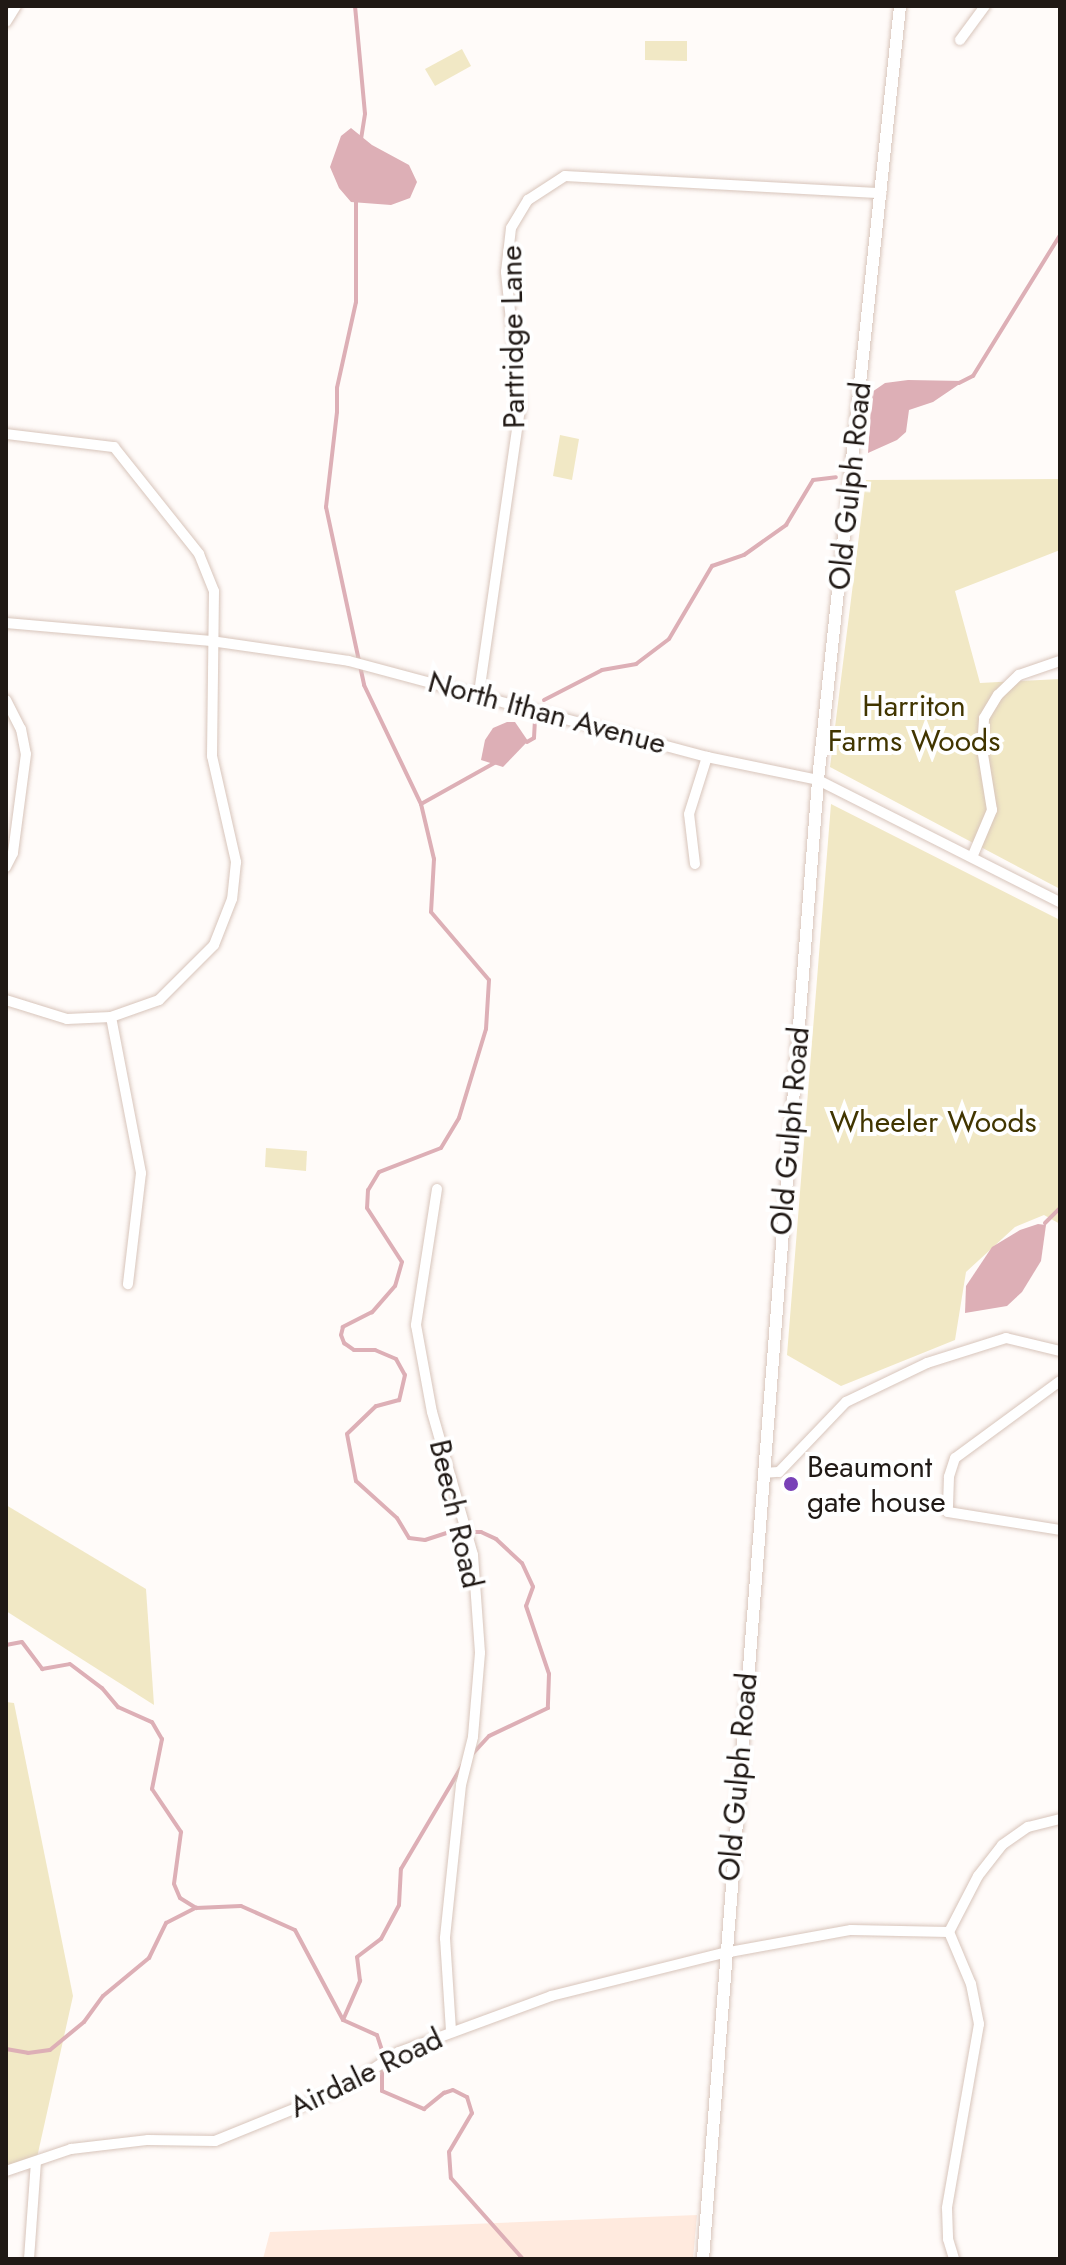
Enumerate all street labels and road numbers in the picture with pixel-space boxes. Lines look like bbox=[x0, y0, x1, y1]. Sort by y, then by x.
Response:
street label: Partridge Lane bbox=[493, 245, 533, 429]
street label: Old Gulph Road bbox=[821, 380, 879, 592]
street label: North Ithan Avenue bbox=[424, 664, 670, 762]
street label: Old Gulph Road bbox=[763, 1025, 817, 1237]
street label: Beech Road bbox=[421, 1436, 491, 1592]
street label: Old Gulph Road bbox=[711, 1671, 765, 1883]
street label: Airdale Road bbox=[284, 2021, 448, 2125]

